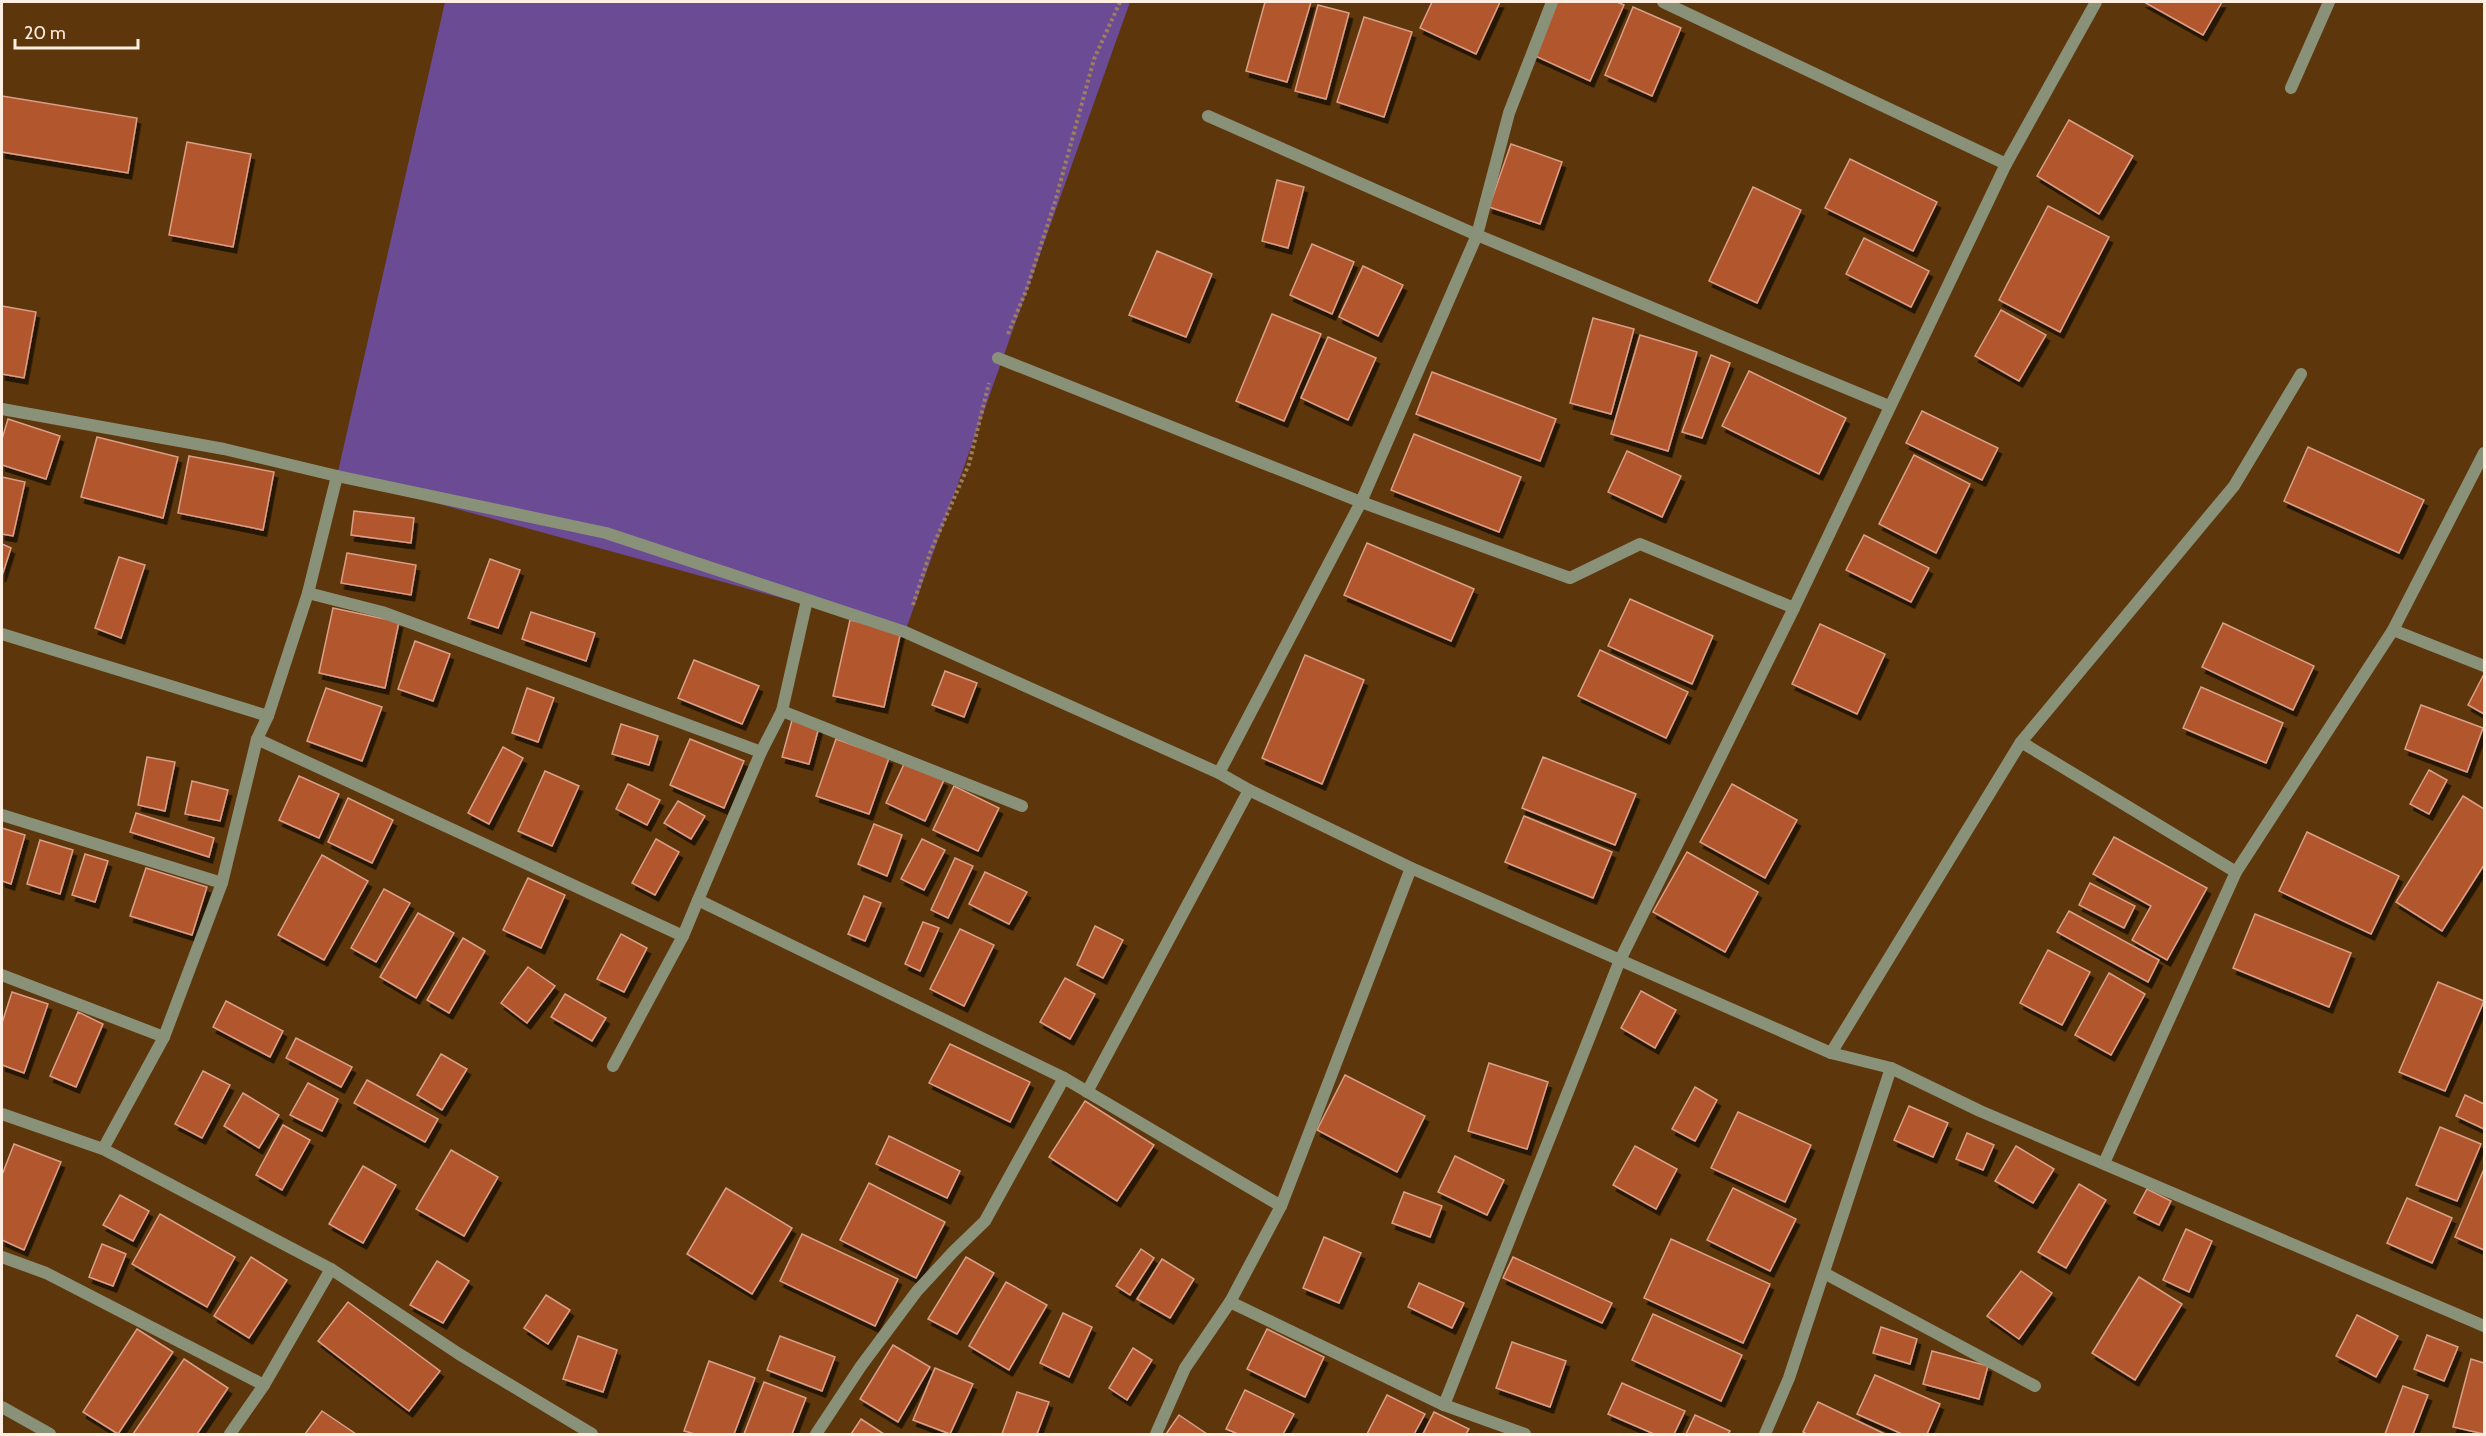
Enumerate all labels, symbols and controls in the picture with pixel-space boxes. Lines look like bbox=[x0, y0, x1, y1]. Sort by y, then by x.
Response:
scale bar bbox=[15, 12, 138, 50]
text: 20 m bbox=[24, 22, 66, 44]

